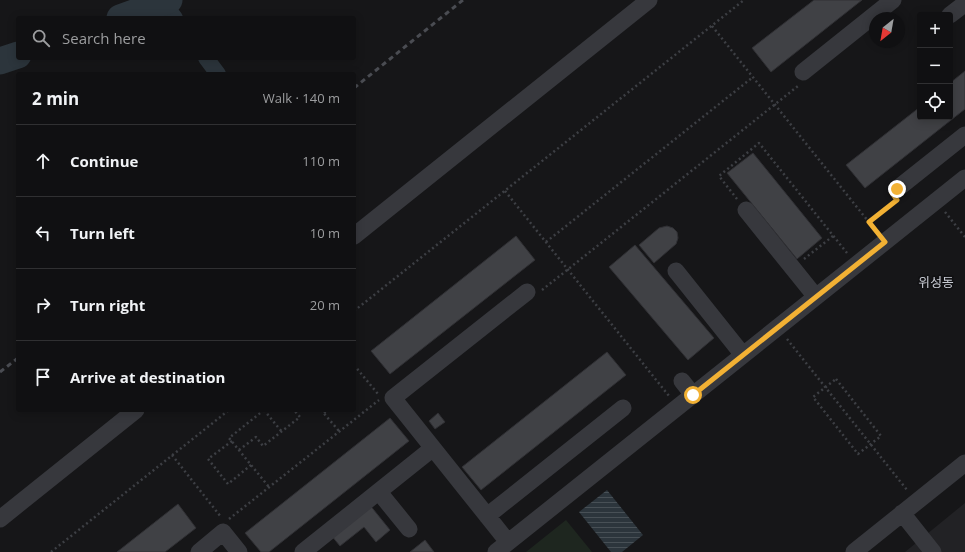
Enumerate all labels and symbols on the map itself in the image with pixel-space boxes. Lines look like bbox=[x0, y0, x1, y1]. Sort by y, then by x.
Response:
north arrow bbox=[869, 12, 905, 48]
route end bbox=[888, 180, 906, 198]
district label: 위성동 bbox=[918, 273, 954, 291]
route start bbox=[684, 386, 702, 404]

